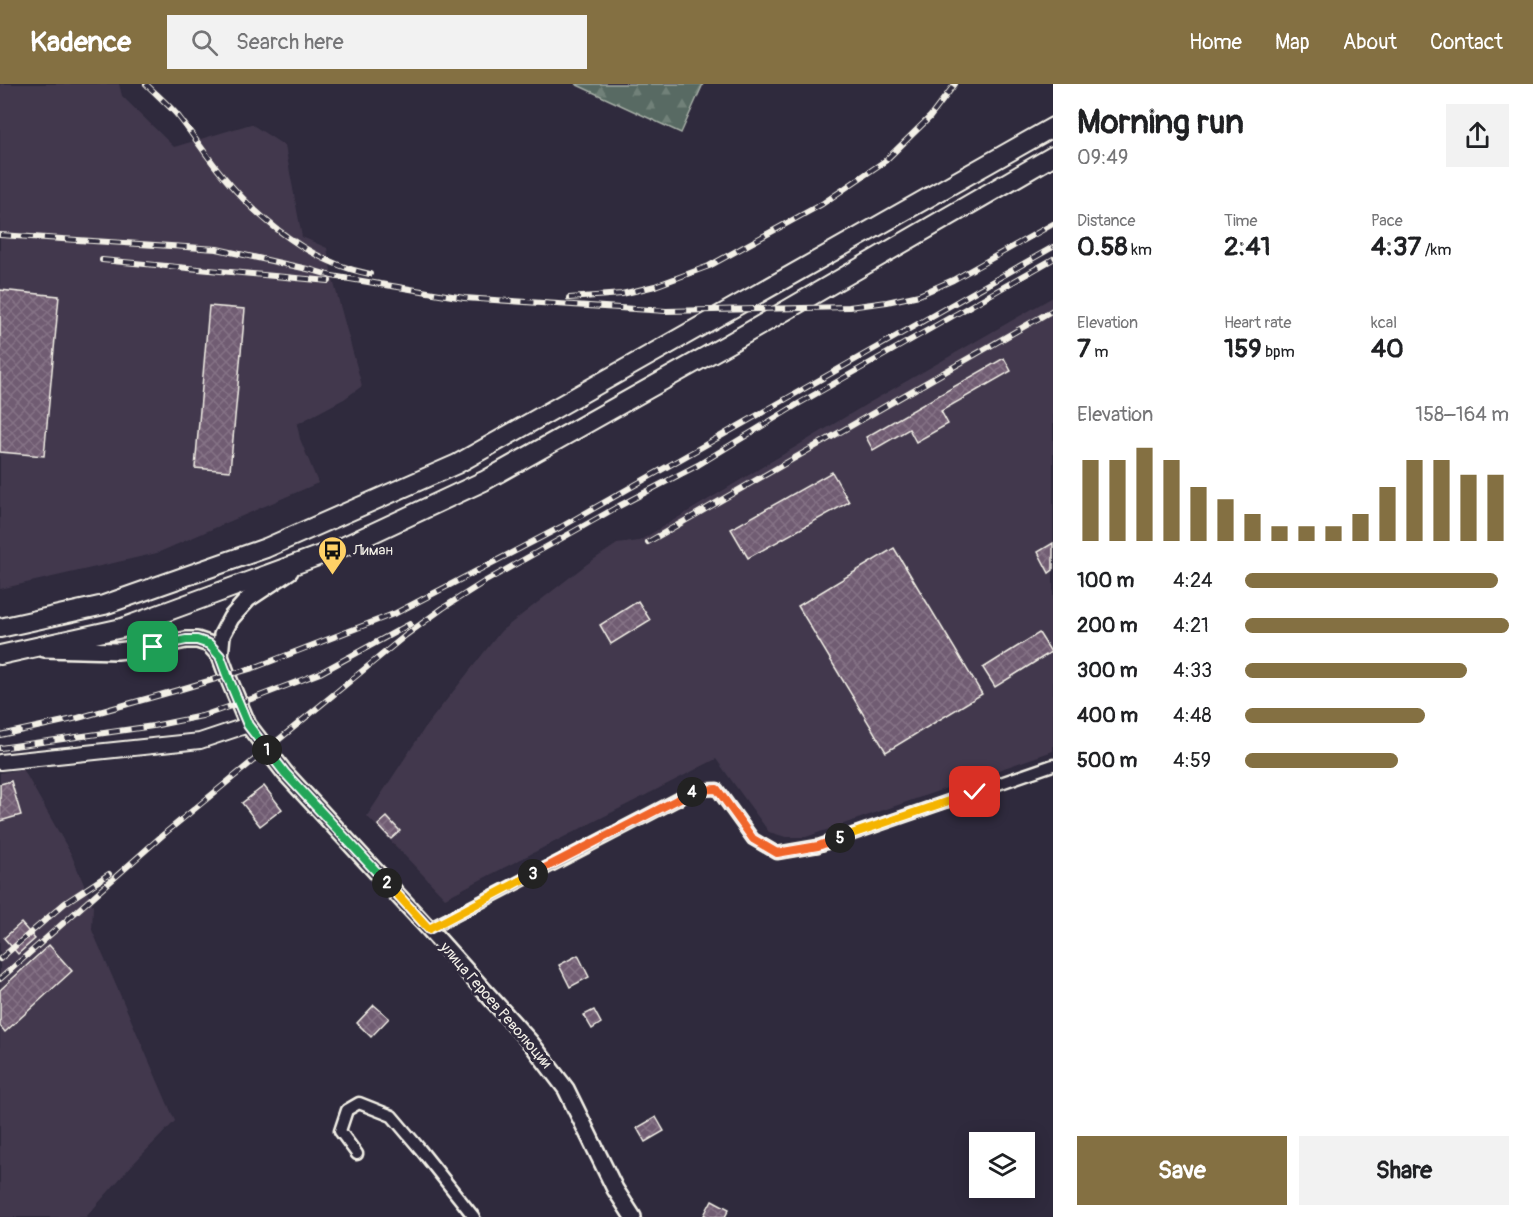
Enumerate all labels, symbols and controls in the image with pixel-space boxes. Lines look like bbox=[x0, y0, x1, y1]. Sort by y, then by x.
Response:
search box bbox=[167, 15, 587, 69]
text: Kadence bbox=[30, 25, 131, 60]
icon: search bbox=[188, 26, 221, 59]
text: Search here bbox=[236, 28, 343, 56]
text: Home bbox=[1189, 29, 1242, 56]
text: Map bbox=[1275, 29, 1310, 56]
text: About bbox=[1343, 29, 1397, 56]
text: Contact bbox=[1430, 29, 1503, 56]
text: Morning run bbox=[1077, 102, 1244, 143]
button: share bbox=[1446, 104, 1509, 167]
text: 09:49 bbox=[1077, 145, 1128, 170]
text: Distance bbox=[1077, 211, 1136, 231]
text: Time bbox=[1224, 211, 1257, 231]
text: Pace bbox=[1371, 211, 1403, 231]
text: 0.58 bbox=[1077, 231, 1128, 263]
text: 2:41 bbox=[1224, 231, 1271, 263]
text: 4:37 bbox=[1371, 231, 1421, 263]
text: km bbox=[1128, 240, 1152, 260]
text: /km bbox=[1421, 240, 1451, 260]
text: Elevation bbox=[1077, 313, 1138, 333]
text: Heart rate bbox=[1224, 313, 1291, 333]
text: kcal bbox=[1371, 313, 1397, 333]
text: 7 bbox=[1077, 333, 1091, 365]
text: 159 bbox=[1224, 333, 1262, 365]
text: 40 bbox=[1371, 333, 1404, 365]
text: m bbox=[1091, 342, 1108, 362]
text: bpm bbox=[1262, 342, 1295, 362]
text: Elevation bbox=[1077, 402, 1153, 427]
text: 158–164 m bbox=[1415, 402, 1509, 427]
bus stop icon: Лиман bbox=[316, 534, 348, 576]
place label: Лиман bbox=[352, 541, 393, 560]
text: 100 m bbox=[1077, 568, 1134, 593]
text: 4:24 bbox=[1173, 568, 1213, 593]
text: 200 m bbox=[1077, 613, 1138, 638]
text: 4:21 bbox=[1173, 613, 1209, 638]
pin bbox=[127, 621, 178, 672]
icon: arrive bbox=[136, 630, 169, 663]
text: 300 m bbox=[1077, 658, 1138, 683]
text: 4:33 bbox=[1173, 658, 1212, 683]
text: 400 m bbox=[1077, 703, 1138, 728]
text: 4:48 bbox=[1173, 703, 1212, 728]
pin: 1 bbox=[252, 735, 282, 765]
text: 1 bbox=[264, 740, 270, 760]
text: 500 m bbox=[1077, 748, 1137, 773]
text: 4:59 bbox=[1173, 748, 1211, 773]
pin bbox=[949, 766, 1000, 817]
icon: check bbox=[958, 775, 991, 808]
pin: 4 bbox=[677, 777, 707, 807]
text: 4 bbox=[687, 782, 697, 802]
pin: 5 bbox=[825, 823, 855, 853]
text: 5 bbox=[836, 828, 844, 848]
pin: 3 bbox=[518, 859, 548, 889]
text: 3 bbox=[529, 864, 537, 884]
pin: 2 bbox=[372, 868, 402, 898]
text: 2 bbox=[383, 873, 391, 893]
street label: улица Героев Революции bbox=[435, 938, 556, 1073]
map controls bbox=[969, 1132, 1035, 1198]
button: layers bbox=[969, 1132, 1035, 1198]
button: Save bbox=[1077, 1136, 1287, 1205]
button: Share bbox=[1299, 1136, 1509, 1205]

